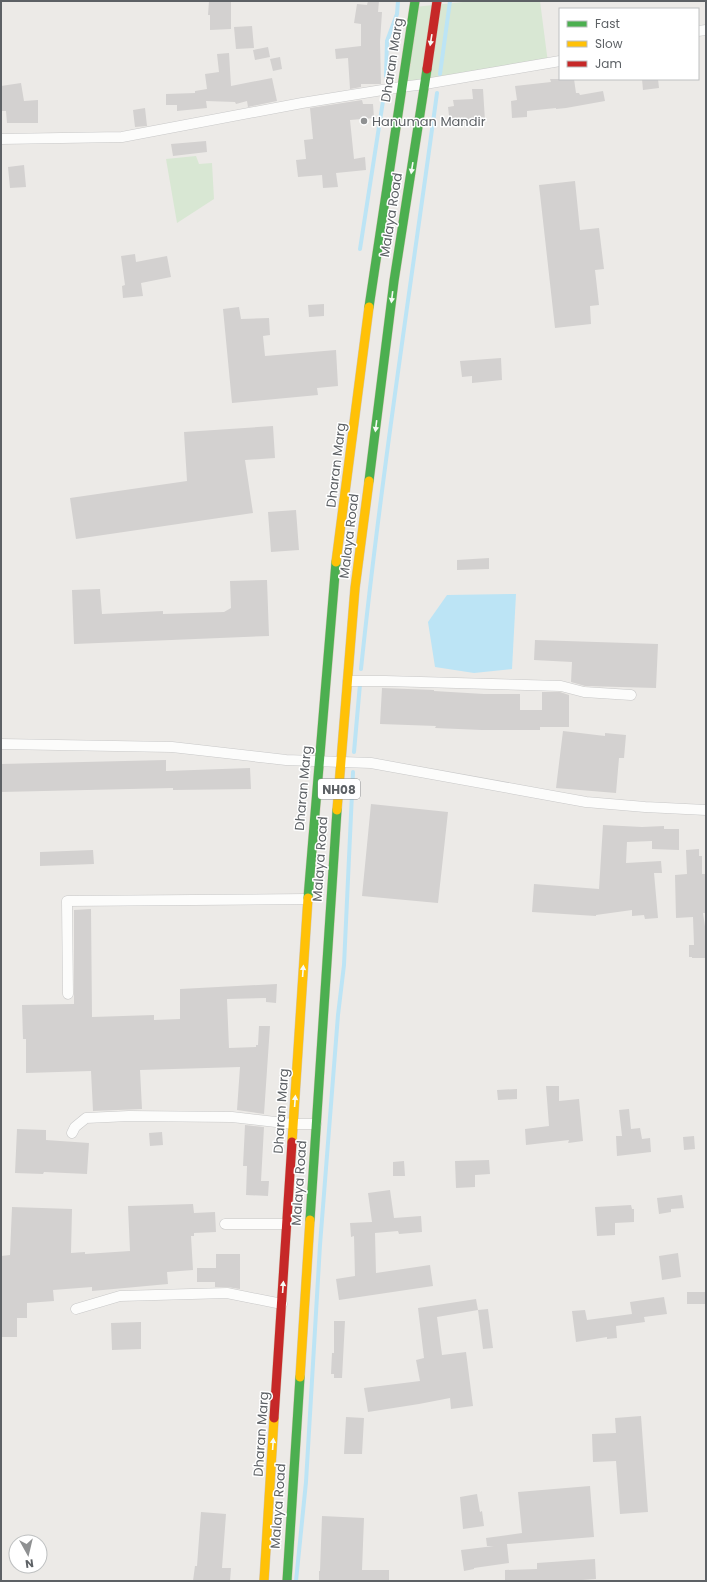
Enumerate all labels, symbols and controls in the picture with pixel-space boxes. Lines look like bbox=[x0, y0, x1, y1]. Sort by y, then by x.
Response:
legend bbox=[559, 8, 699, 80]
text: Fast bbox=[595, 15, 620, 32]
street label: Dharan Marg bbox=[376, 16, 408, 104]
one-way arrow bbox=[428, 34, 434, 46]
text: Slow bbox=[595, 35, 623, 52]
text: Jam bbox=[595, 55, 622, 72]
place label: Hanuman Mandir bbox=[372, 112, 486, 131]
marker: Hanuman Mandir bbox=[359, 116, 369, 126]
one-way arrow bbox=[408, 162, 414, 174]
street label: Malaya Road bbox=[375, 171, 407, 259]
one-way arrow bbox=[389, 291, 395, 303]
one-way arrow bbox=[373, 420, 379, 432]
street label: Dharan Marg bbox=[321, 421, 351, 509]
street label: Malaya Road bbox=[334, 492, 364, 580]
street label: Dharan Marg bbox=[290, 745, 316, 831]
road number: NH08 bbox=[318, 779, 360, 799]
street label: Malaya Road bbox=[308, 816, 332, 902]
one-way arrow bbox=[299, 965, 306, 977]
street label: Dharan Marg bbox=[269, 1068, 293, 1154]
one-way arrow bbox=[291, 1095, 298, 1107]
street label: Malaya Road bbox=[287, 1140, 311, 1226]
one-way arrow bbox=[279, 1281, 286, 1293]
street label: Dharan Marg bbox=[249, 1391, 273, 1477]
one-way arrow bbox=[270, 1437, 276, 1450]
street label: Malaya Road bbox=[266, 1463, 290, 1549]
north arrow bbox=[8, 1534, 48, 1574]
text: N bbox=[24, 1555, 35, 1572]

